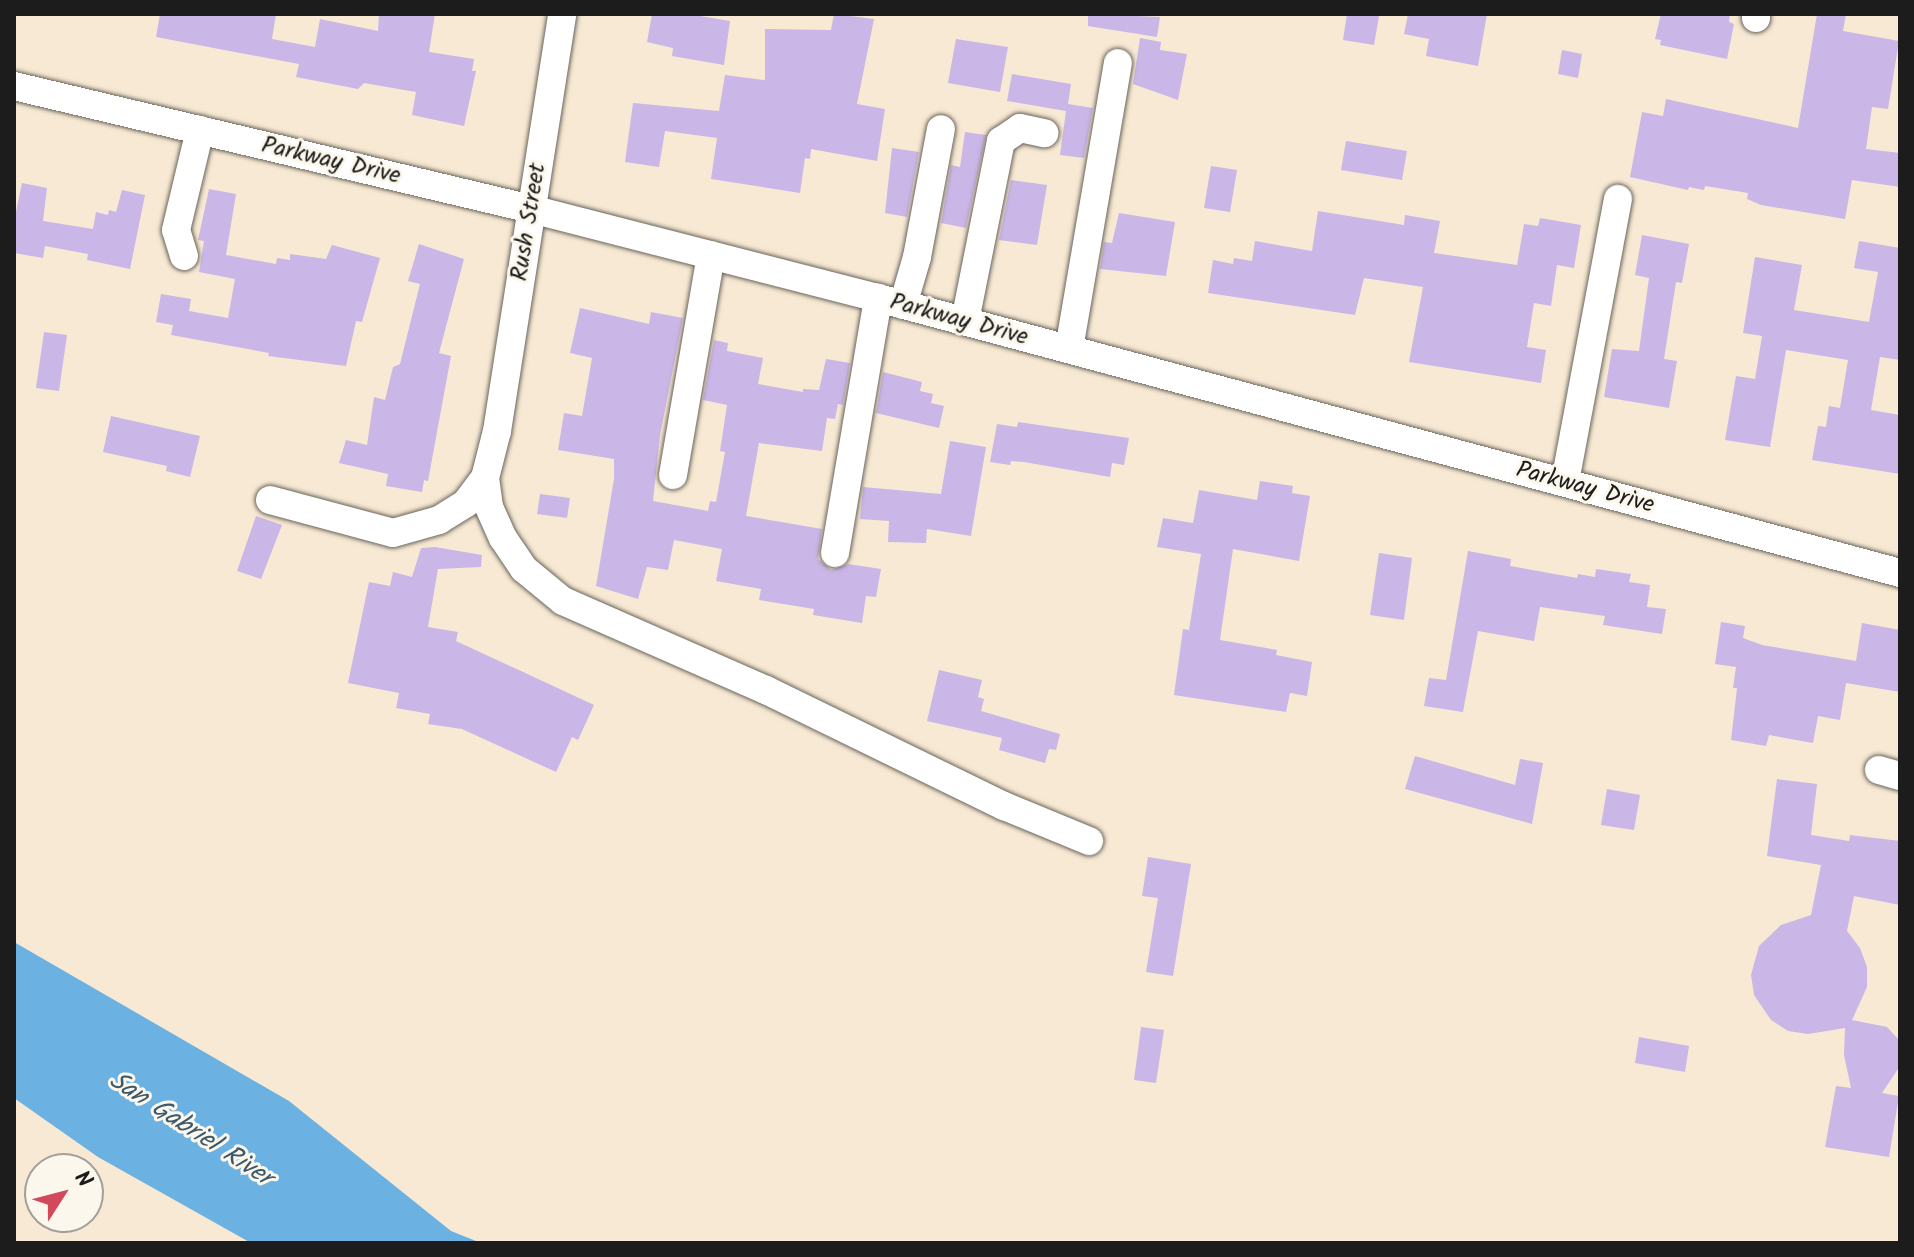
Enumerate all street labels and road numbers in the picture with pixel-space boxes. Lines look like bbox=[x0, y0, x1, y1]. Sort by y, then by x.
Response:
street label: Parkway Drive bbox=[259, 131, 403, 191]
street label: Rush Street bbox=[505, 161, 553, 283]
street label: Parkway Drive bbox=[887, 288, 1031, 352]
street label: Parkway Drive bbox=[1513, 456, 1657, 520]

